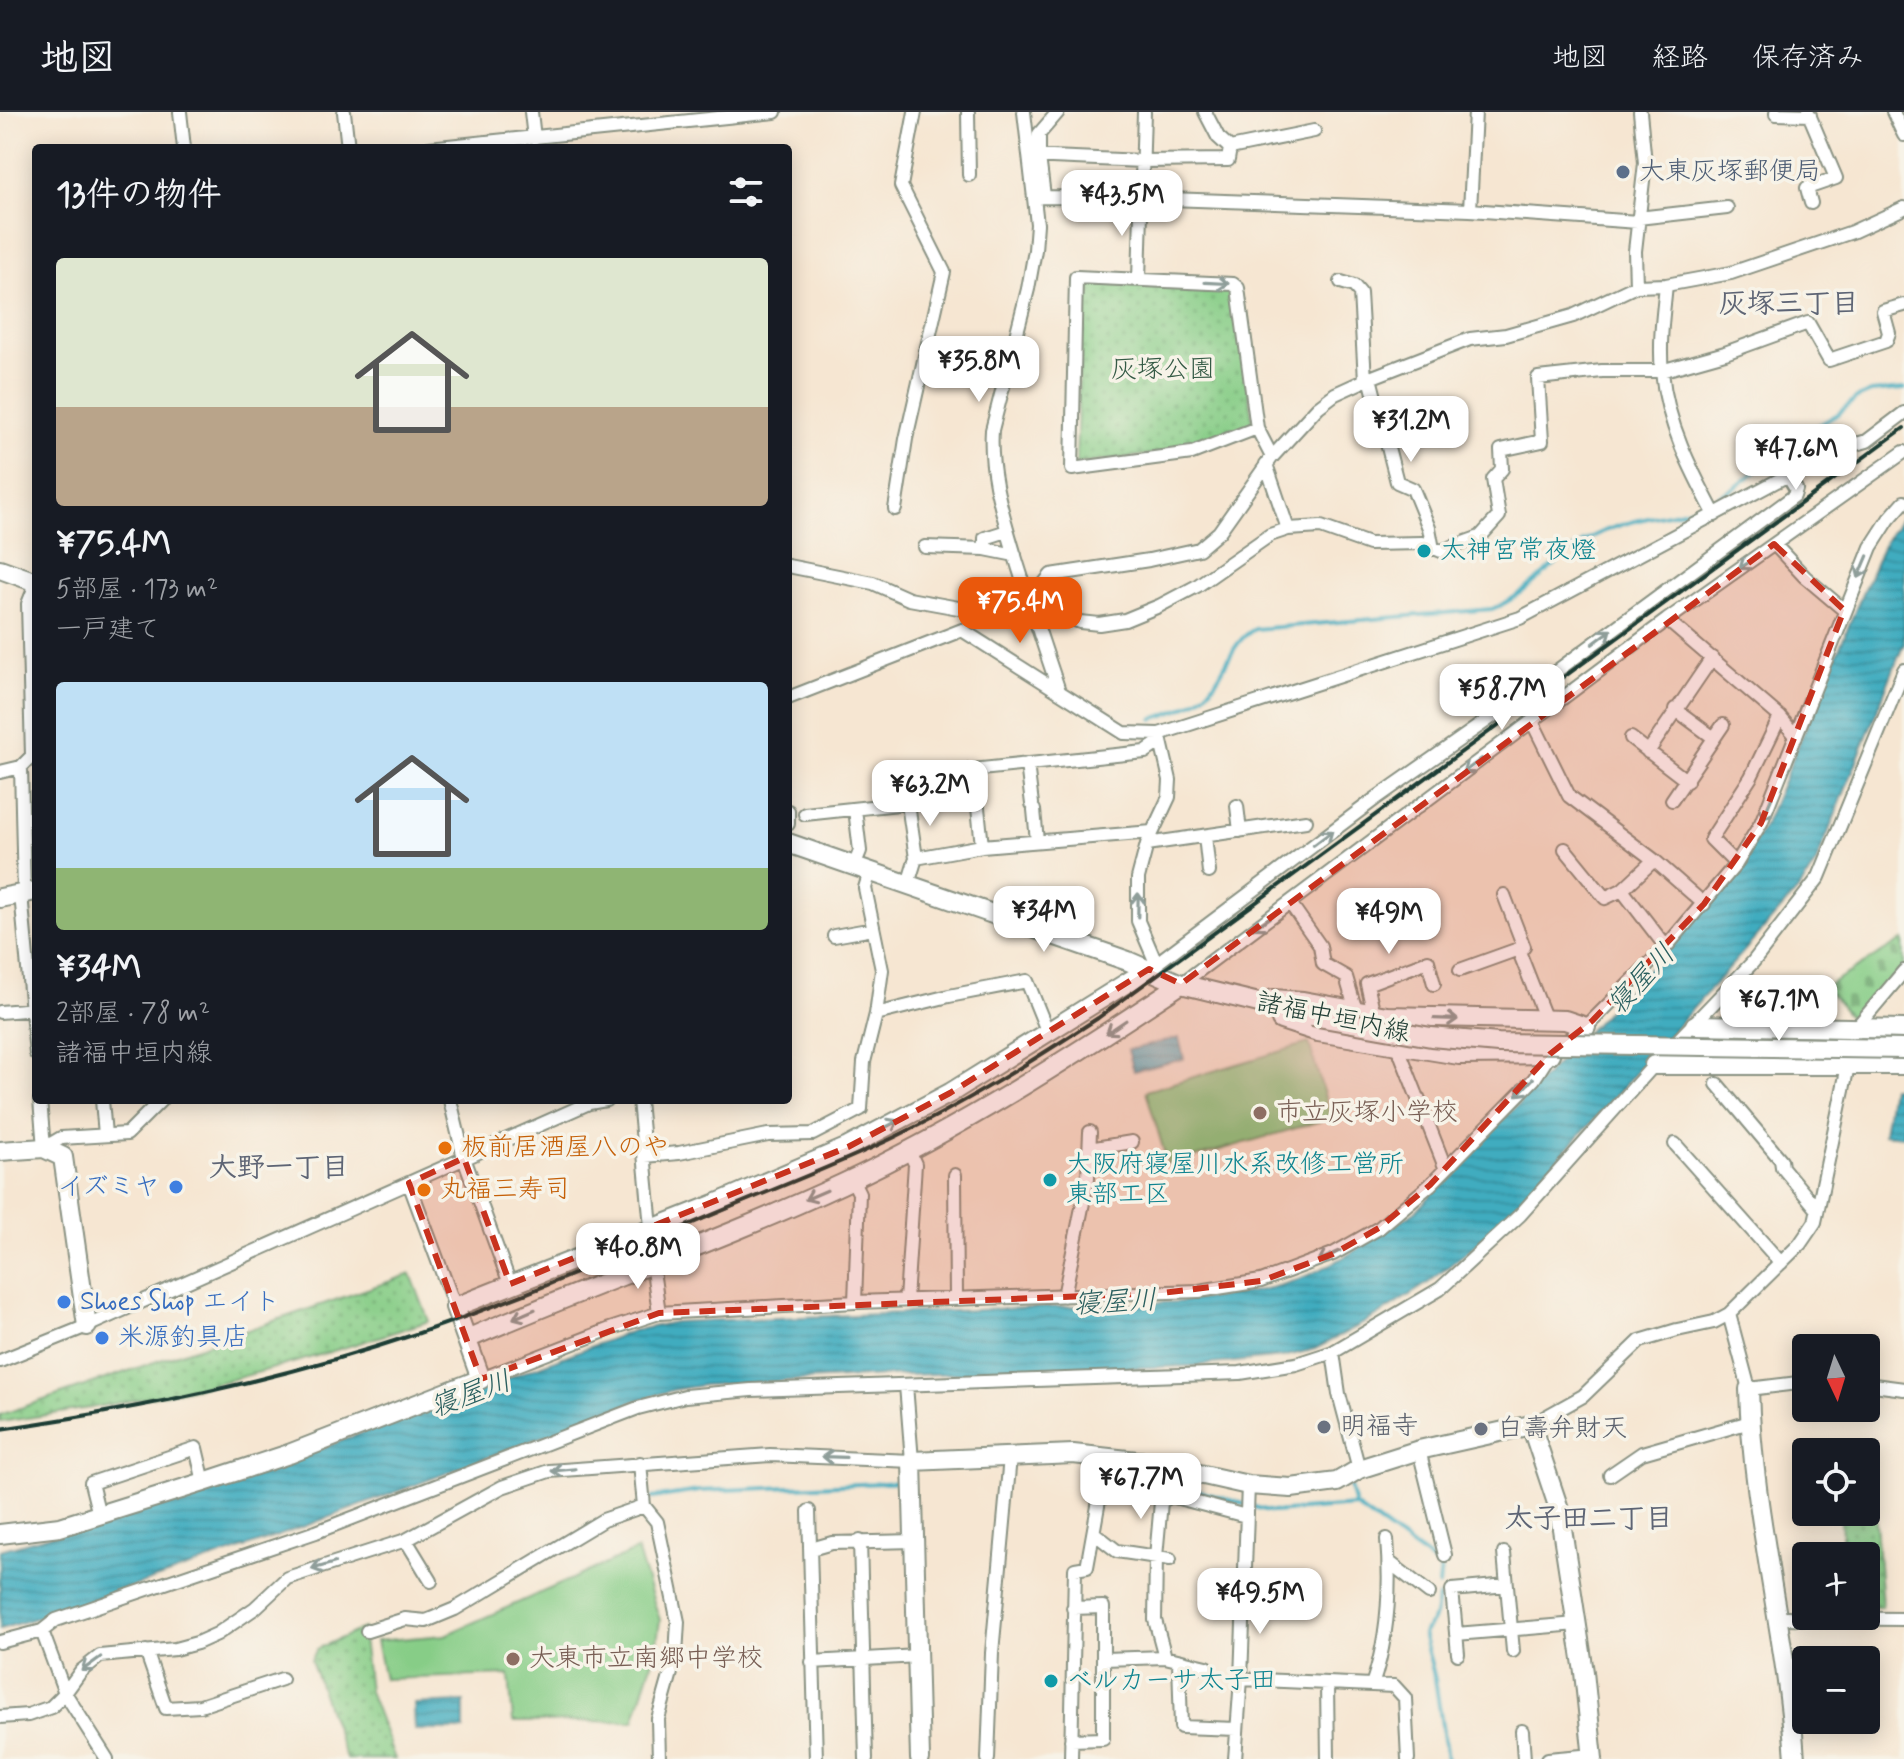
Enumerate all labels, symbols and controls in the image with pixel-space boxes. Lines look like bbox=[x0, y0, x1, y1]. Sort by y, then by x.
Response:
text: 地図 bbox=[40, 35, 116, 84]
text: 地図 bbox=[1552, 40, 1608, 77]
text: 経路 bbox=[1652, 40, 1708, 77]
text: 保存済み bbox=[1752, 40, 1864, 77]
place label: 大東灰塚郵便局 bbox=[1639, 155, 1821, 189]
marker: 大東灰塚郵便局 bbox=[1614, 163, 1632, 181]
icon: filters bbox=[724, 170, 768, 214]
pin: ¥43.5M bbox=[1057, 170, 1187, 238]
text: 13件の物件 bbox=[56, 173, 222, 218]
text: ¥43.5M bbox=[1080, 179, 1164, 213]
one-way arrow bbox=[1203, 276, 1230, 291]
district label: 灰塚三丁目 bbox=[1719, 286, 1859, 323]
icon: home bbox=[340, 310, 484, 454]
pin: ¥35.8M bbox=[914, 336, 1044, 404]
text: ¥35.8M bbox=[937, 345, 1021, 379]
park label: 灰塚公園 bbox=[1111, 353, 1215, 387]
pin: ¥31.2M bbox=[1346, 396, 1476, 464]
text: ¥31.2M bbox=[1372, 405, 1450, 439]
pin: ¥47.6M bbox=[1731, 424, 1861, 492]
text: ¥47.6M bbox=[1754, 433, 1838, 467]
text: ¥75.4M bbox=[56, 522, 171, 567]
place label: 太神宮常夜燈 bbox=[1440, 534, 1596, 568]
marker: 太神宮常夜燈 bbox=[1415, 542, 1433, 560]
one-way arrow bbox=[1739, 553, 1760, 570]
one-way arrow bbox=[1854, 554, 1869, 579]
text: 5部屋 · 173 m² bbox=[56, 573, 218, 607]
pin: ¥75.4M bbox=[955, 577, 1085, 645]
text: ¥75.4M bbox=[976, 586, 1064, 620]
text: 一戸建て bbox=[56, 613, 160, 647]
one-way arrow bbox=[1591, 629, 1613, 646]
pin: ¥58.7M bbox=[1437, 664, 1567, 732]
text: ¥58.7M bbox=[1458, 673, 1546, 707]
icon: home bbox=[340, 734, 484, 878]
one-way arrow bbox=[1462, 757, 1483, 774]
pin: ¥63.2M bbox=[865, 760, 995, 828]
text: ¥63.2M bbox=[890, 769, 970, 803]
one-way arrow bbox=[1758, 796, 1773, 821]
one-way arrow bbox=[1312, 830, 1333, 847]
pin: ¥34M bbox=[997, 886, 1091, 954]
pin: ¥49M bbox=[1342, 888, 1436, 956]
one-way arrow bbox=[1130, 892, 1146, 919]
text: ¥34M bbox=[1011, 895, 1077, 929]
text: ¥49M bbox=[1355, 897, 1423, 931]
one-way arrow bbox=[1253, 914, 1275, 930]
water label: 寝屋川 bbox=[1600, 937, 1684, 1023]
text: ¥34M bbox=[56, 946, 141, 991]
pin: ¥67.1M bbox=[1714, 975, 1844, 1043]
text: ¥67.1M bbox=[1738, 984, 1820, 1018]
street label: 諸福中垣内線 bbox=[1253, 985, 1413, 1051]
text: 2部屋 · 78 m² bbox=[56, 997, 210, 1031]
one-way arrow bbox=[1432, 1011, 1459, 1026]
one-way arrow bbox=[1105, 1019, 1128, 1035]
text: 諸福中垣内線 bbox=[56, 1037, 212, 1071]
one-way arrow bbox=[1516, 1077, 1535, 1096]
place label: 市立灰塚小学校 bbox=[1276, 1096, 1458, 1130]
marker: 市立灰塚小学校 bbox=[1251, 1104, 1269, 1122]
one-way arrow bbox=[876, 1118, 900, 1133]
place label: 板前居酒屋八のや bbox=[461, 1131, 669, 1165]
marker: 板前居酒屋八のや bbox=[436, 1139, 454, 1157]
place label: 大阪府寝屋川水系改修工営所 東部工区 bbox=[1066, 1148, 1404, 1212]
district label: 大野一丁目 bbox=[209, 1150, 349, 1187]
place label: イズミヤ bbox=[58, 1170, 160, 1204]
marker: 大阪府寝屋川水系改修工営所 東部工区 bbox=[1041, 1171, 1059, 1189]
place label: 丸福三寿司 bbox=[440, 1173, 570, 1207]
marker: イズミヤ bbox=[167, 1178, 185, 1196]
marker: 丸福三寿司 bbox=[415, 1181, 433, 1199]
one-way arrow bbox=[804, 1188, 829, 1203]
pin: ¥40.8M bbox=[573, 1223, 703, 1291]
text: ¥40.8M bbox=[594, 1232, 682, 1266]
one-way arrow bbox=[1318, 1249, 1342, 1264]
water label: 寝屋川 bbox=[1072, 1282, 1158, 1324]
place label: Shoes Shop エイト bbox=[80, 1285, 280, 1319]
marker: Shoes Shop エイト bbox=[55, 1293, 73, 1311]
one-way arrow bbox=[512, 1308, 537, 1323]
place label: 米源釣具店 bbox=[118, 1321, 248, 1355]
marker: 米源釣具店 bbox=[93, 1329, 111, 1347]
north arrow bbox=[1792, 1334, 1880, 1422]
map controls bbox=[1792, 1334, 1880, 1734]
water label: 寝屋川 bbox=[425, 1363, 517, 1427]
place label: 明福寺 bbox=[1340, 1410, 1418, 1444]
place label: 白壽弁財天 bbox=[1497, 1412, 1627, 1446]
marker: 明福寺 bbox=[1315, 1418, 1333, 1436]
marker: 白壽弁財天 bbox=[1472, 1420, 1490, 1438]
button: locate bbox=[1792, 1438, 1880, 1526]
one-way arrow bbox=[821, 1450, 848, 1465]
pin: ¥67.7M bbox=[1076, 1453, 1206, 1521]
one-way arrow bbox=[550, 1462, 577, 1477]
text: ¥67.7M bbox=[1098, 1462, 1184, 1496]
district label: 太子田二丁目 bbox=[1505, 1501, 1673, 1538]
button: + bbox=[1792, 1542, 1880, 1630]
one-way arrow bbox=[311, 1559, 337, 1574]
pin: ¥49.5M bbox=[1195, 1568, 1325, 1636]
text: ¥49.5M bbox=[1215, 1577, 1305, 1611]
place label: 大東市立南郷中学校 bbox=[529, 1642, 763, 1676]
button: − bbox=[1792, 1646, 1880, 1734]
marker: 大東市立南郷中学校 bbox=[504, 1650, 522, 1668]
one-way arrow bbox=[81, 1655, 102, 1672]
place label: ベルカーサ太子田 bbox=[1067, 1664, 1276, 1698]
marker: ベルカーサ太子田 bbox=[1042, 1672, 1060, 1690]

